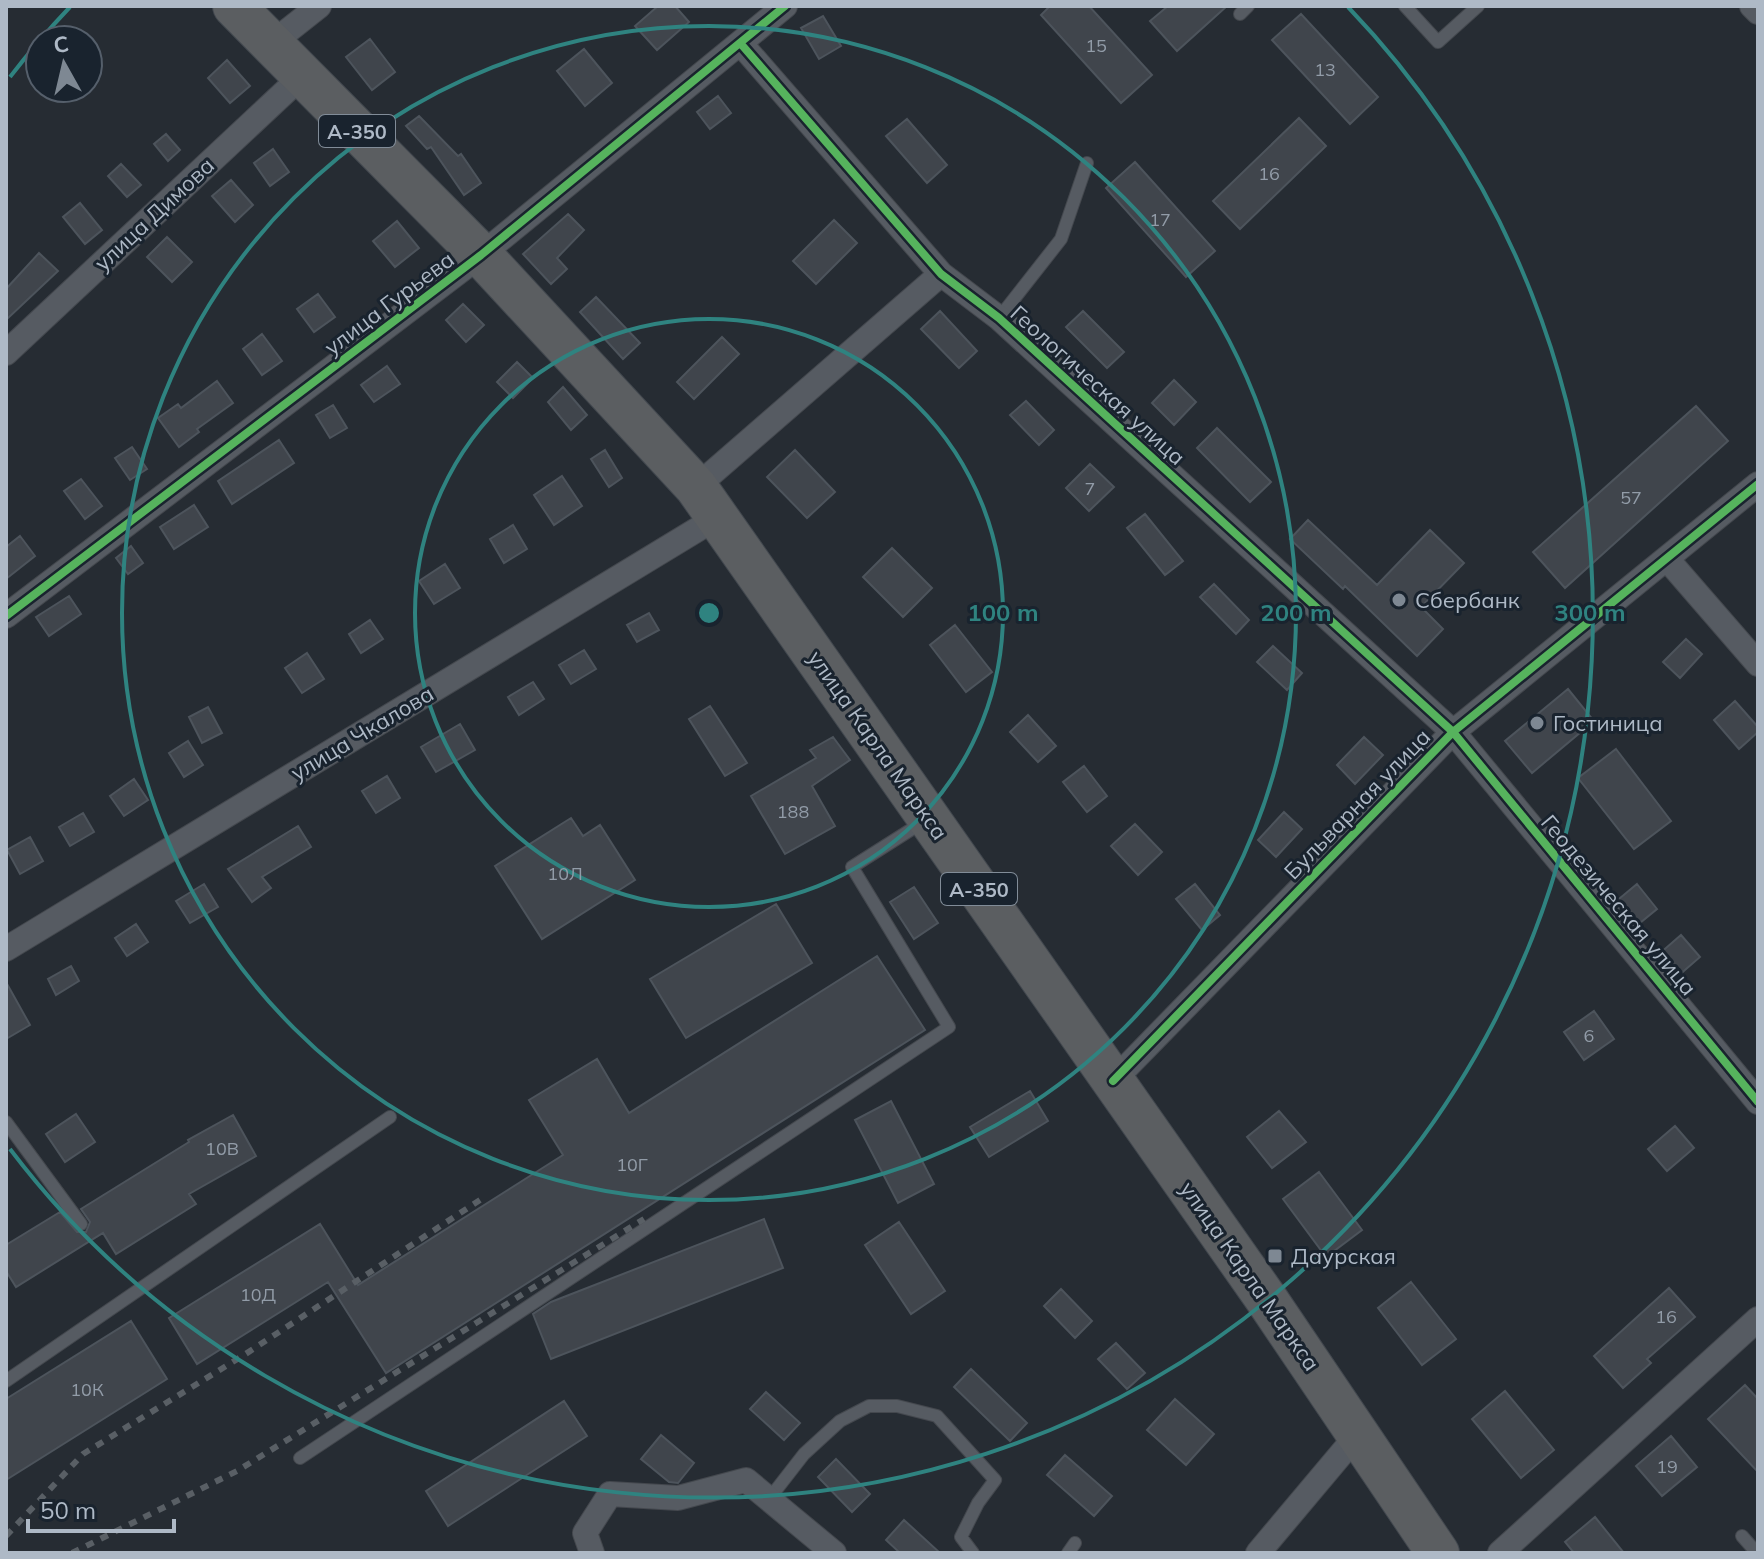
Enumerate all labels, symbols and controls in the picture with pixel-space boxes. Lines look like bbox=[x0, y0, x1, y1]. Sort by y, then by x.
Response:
north arrow bbox=[24, 24, 104, 104]
text: С bbox=[52, 29, 71, 59]
house number: 15 bbox=[1085, 34, 1107, 57]
house number: 13 bbox=[1314, 58, 1336, 81]
road number: А-350 bbox=[319, 115, 395, 147]
street label: улица Димова bbox=[88, 151, 220, 277]
house number: 16 bbox=[1258, 162, 1280, 185]
house number: 17 bbox=[1149, 208, 1171, 231]
street label: улица Гурьева bbox=[319, 245, 459, 361]
street label: Геологическая улица bbox=[1005, 299, 1191, 471]
house number: 7 bbox=[1085, 477, 1095, 500]
house number: 57 bbox=[1620, 486, 1642, 509]
place label: Сбербанк bbox=[1415, 586, 1520, 614]
marker: Сбербанк bbox=[1390, 591, 1408, 609]
text: 100 m bbox=[967, 597, 1039, 627]
text: 200 m bbox=[1260, 597, 1332, 627]
text: 300 m bbox=[1554, 597, 1626, 627]
centre of rings bbox=[695, 599, 723, 627]
street label: улица Карла Маркса bbox=[802, 645, 954, 845]
street label: улица Чкалова bbox=[285, 679, 439, 787]
place label: Гостиница bbox=[1553, 709, 1663, 737]
marker: Гостиница bbox=[1528, 714, 1546, 732]
street label: Бульварная улица bbox=[1278, 723, 1436, 885]
house number: 188 bbox=[777, 800, 809, 823]
street label: Геодезическая улица bbox=[1535, 809, 1703, 1001]
house number: 10Л bbox=[547, 862, 583, 885]
road number: А-350 bbox=[941, 873, 1017, 905]
house number: 6 bbox=[1584, 1024, 1594, 1047]
house number: 10В bbox=[205, 1137, 239, 1160]
house number: 10Г bbox=[616, 1153, 648, 1176]
street label: улица Карла Маркса bbox=[1174, 1176, 1326, 1376]
place label: Даурская bbox=[1291, 1242, 1396, 1270]
marker: Даурская bbox=[1266, 1247, 1284, 1265]
house number: 10Д bbox=[240, 1283, 277, 1306]
house number: 16 bbox=[1655, 1305, 1677, 1328]
house number: 10К bbox=[70, 1378, 104, 1401]
house number: 19 bbox=[1656, 1455, 1678, 1478]
scale bar bbox=[28, 1483, 174, 1533]
text: 50 m bbox=[40, 1495, 96, 1525]

